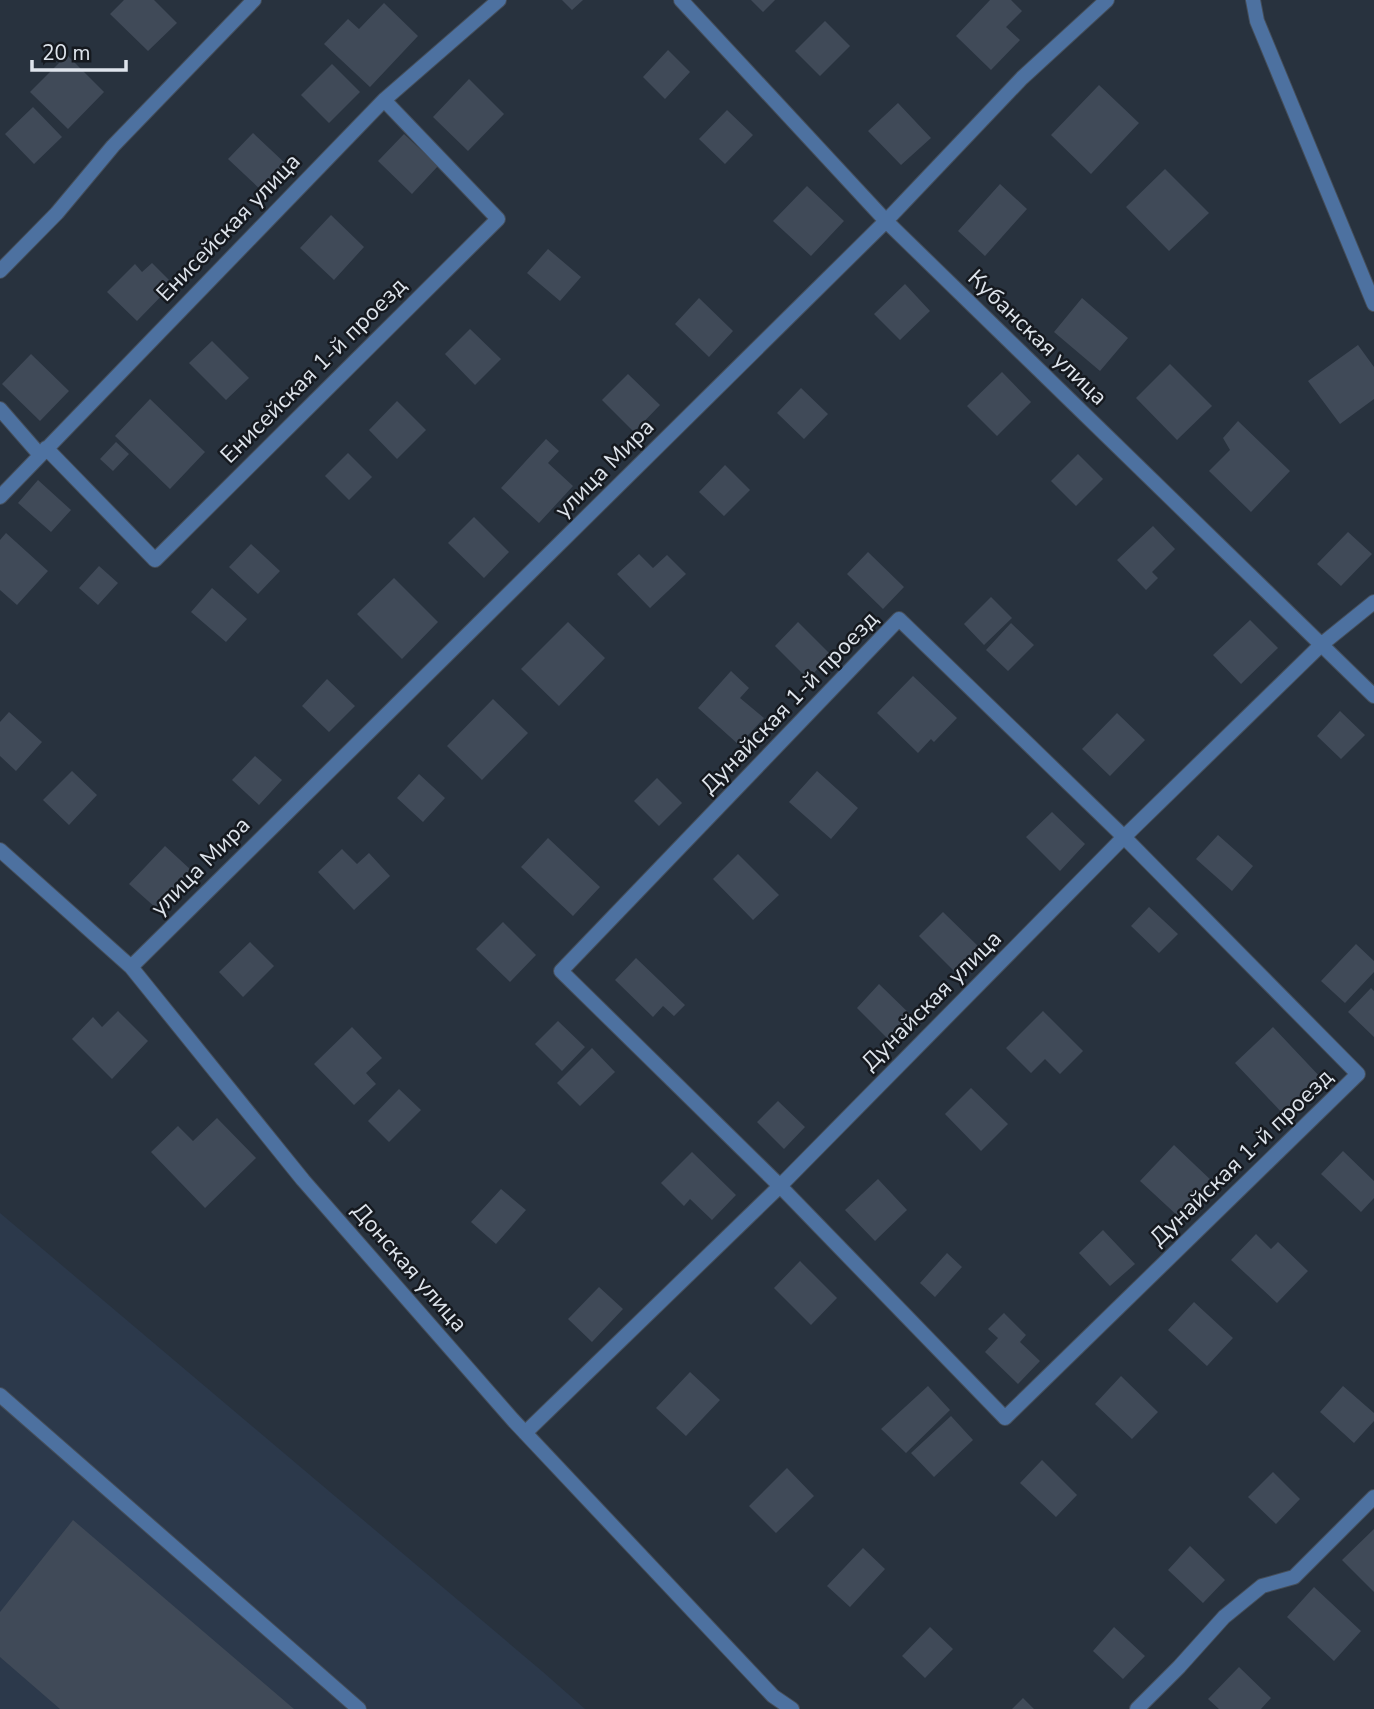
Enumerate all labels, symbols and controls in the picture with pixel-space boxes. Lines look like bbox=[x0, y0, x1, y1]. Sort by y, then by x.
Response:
scale bar bbox=[32, 28, 126, 72]
text: 20 m bbox=[42, 39, 91, 67]
street label: Енисейская улица bbox=[149, 146, 307, 308]
street label: Кубанская улица bbox=[961, 263, 1114, 412]
street label: Енисейская 1-й проезд bbox=[213, 270, 413, 470]
street label: улица Мира bbox=[548, 412, 661, 525]
street label: Дунайская 1-й проезд bbox=[694, 604, 885, 801]
street label: улица Мира bbox=[144, 810, 257, 923]
street label: Дунайская улица bbox=[854, 923, 1008, 1077]
street label: Дунайская 1-й проезд bbox=[1143, 1062, 1340, 1253]
street label: Донская улица bbox=[345, 1196, 475, 1339]

